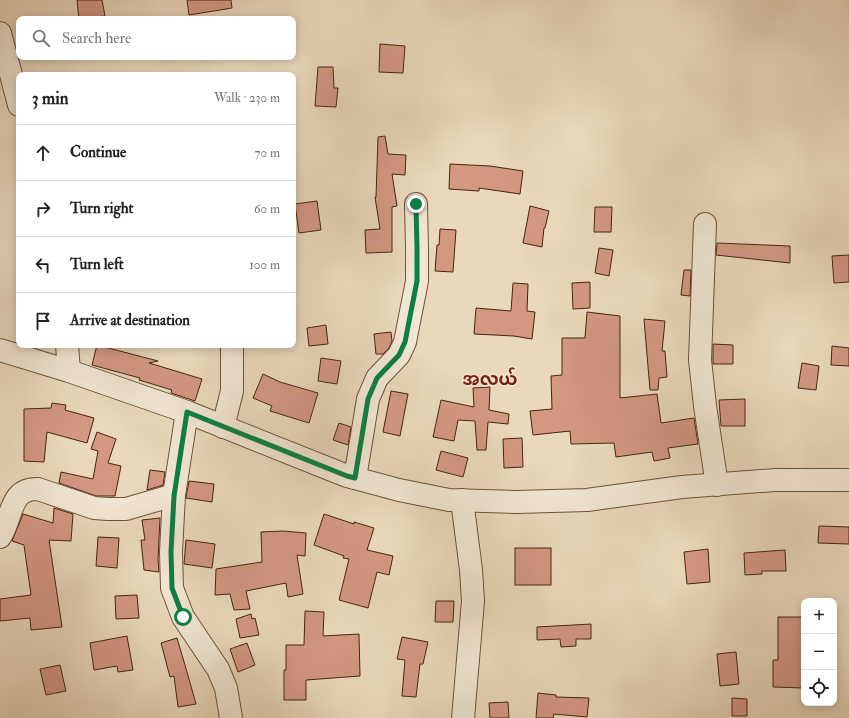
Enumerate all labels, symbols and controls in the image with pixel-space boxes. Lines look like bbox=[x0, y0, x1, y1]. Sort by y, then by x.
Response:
search box bbox=[16, 16, 296, 60]
icon: search bbox=[30, 27, 52, 49]
text: Search here bbox=[62, 29, 131, 48]
text: 3 min bbox=[32, 88, 69, 109]
text: Walk · 230 m bbox=[214, 90, 280, 106]
icon: ahead bbox=[32, 142, 54, 164]
text: Continue bbox=[70, 143, 126, 162]
text: 70 m bbox=[255, 145, 280, 161]
route end bbox=[407, 195, 425, 213]
icon: right bbox=[32, 198, 54, 220]
text: Turn right bbox=[70, 199, 133, 218]
text: 60 m bbox=[254, 201, 280, 217]
icon: left bbox=[32, 254, 54, 276]
text: Turn left bbox=[70, 255, 124, 274]
text: 100 m bbox=[249, 257, 280, 273]
icon: arrive bbox=[32, 310, 54, 332]
text: Arrive at destination bbox=[70, 311, 190, 330]
district label: အလယ် bbox=[463, 367, 518, 390]
map controls bbox=[801, 598, 837, 706]
button: + bbox=[801, 598, 837, 634]
route start bbox=[174, 608, 192, 626]
button: − bbox=[801, 634, 837, 670]
button: locate bbox=[801, 670, 837, 706]

